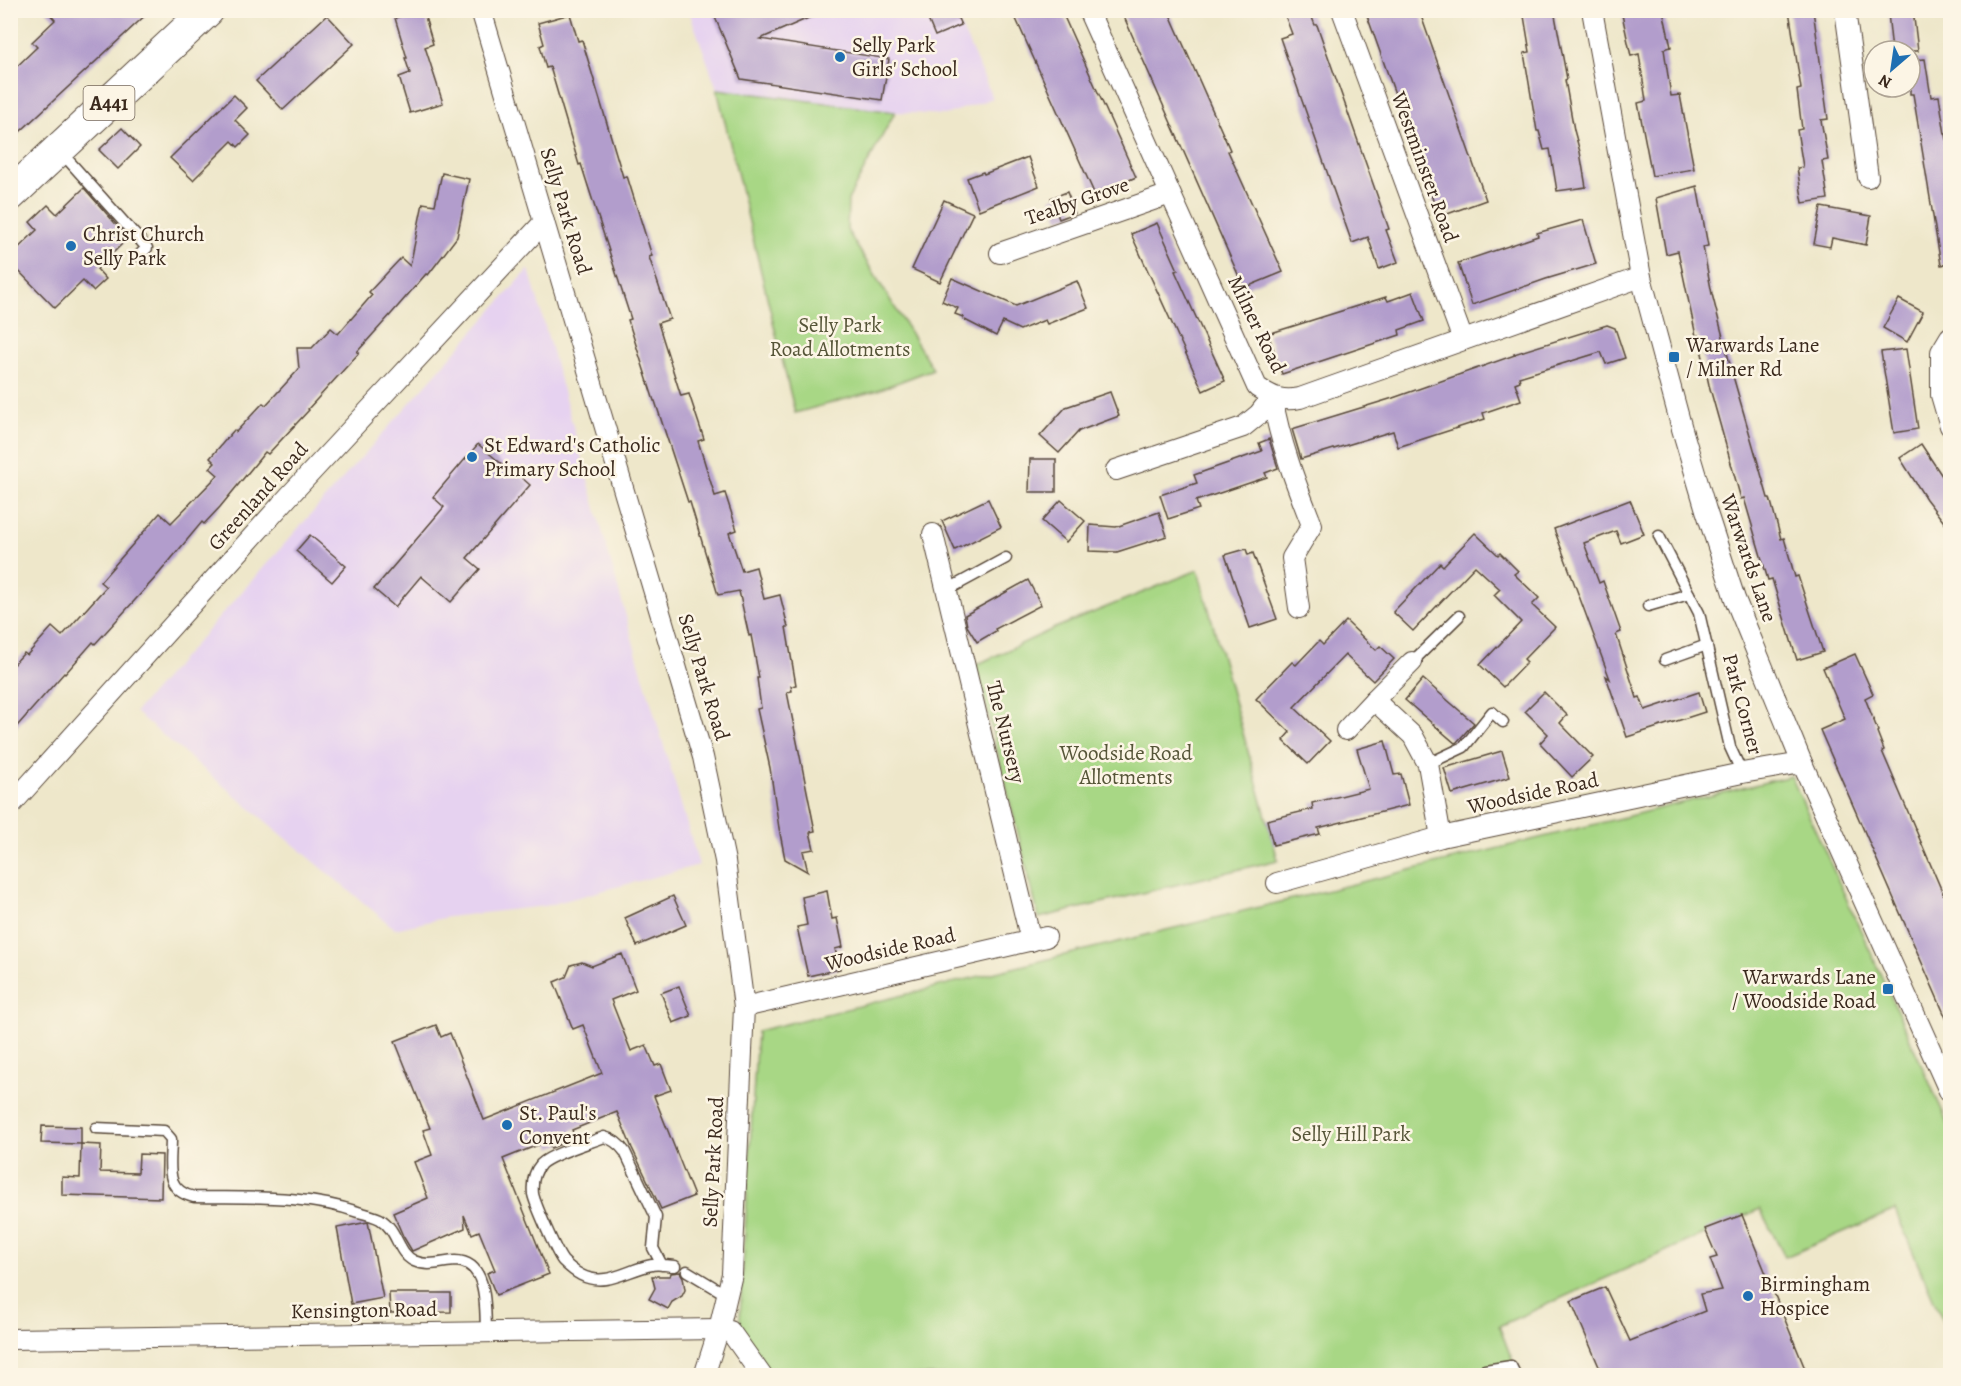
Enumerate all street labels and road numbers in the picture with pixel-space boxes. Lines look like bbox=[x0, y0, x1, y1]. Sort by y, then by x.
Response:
road number: A441 bbox=[84, 86, 134, 120]
street label: Westminster Road bbox=[1384, 87, 1465, 247]
street label: Selly Park Road bbox=[533, 144, 599, 279]
street label: Tealby Grove bbox=[1021, 170, 1133, 232]
street label: Milner Road bbox=[1221, 270, 1293, 378]
street label: Greenland Road bbox=[202, 435, 315, 556]
street label: Warwards Lane bbox=[1714, 489, 1784, 626]
street label: Selly Park Road bbox=[671, 610, 737, 745]
street label: Park Corner bbox=[1716, 650, 1770, 758]
street label: The Nursery bbox=[980, 678, 1032, 787]
street label: Woodside Road bbox=[1464, 765, 1602, 821]
street label: Woodside Road bbox=[821, 920, 959, 978]
street label: Selly Park Road bbox=[696, 1095, 730, 1228]
street label: Kensington Road bbox=[290, 1295, 438, 1325]

